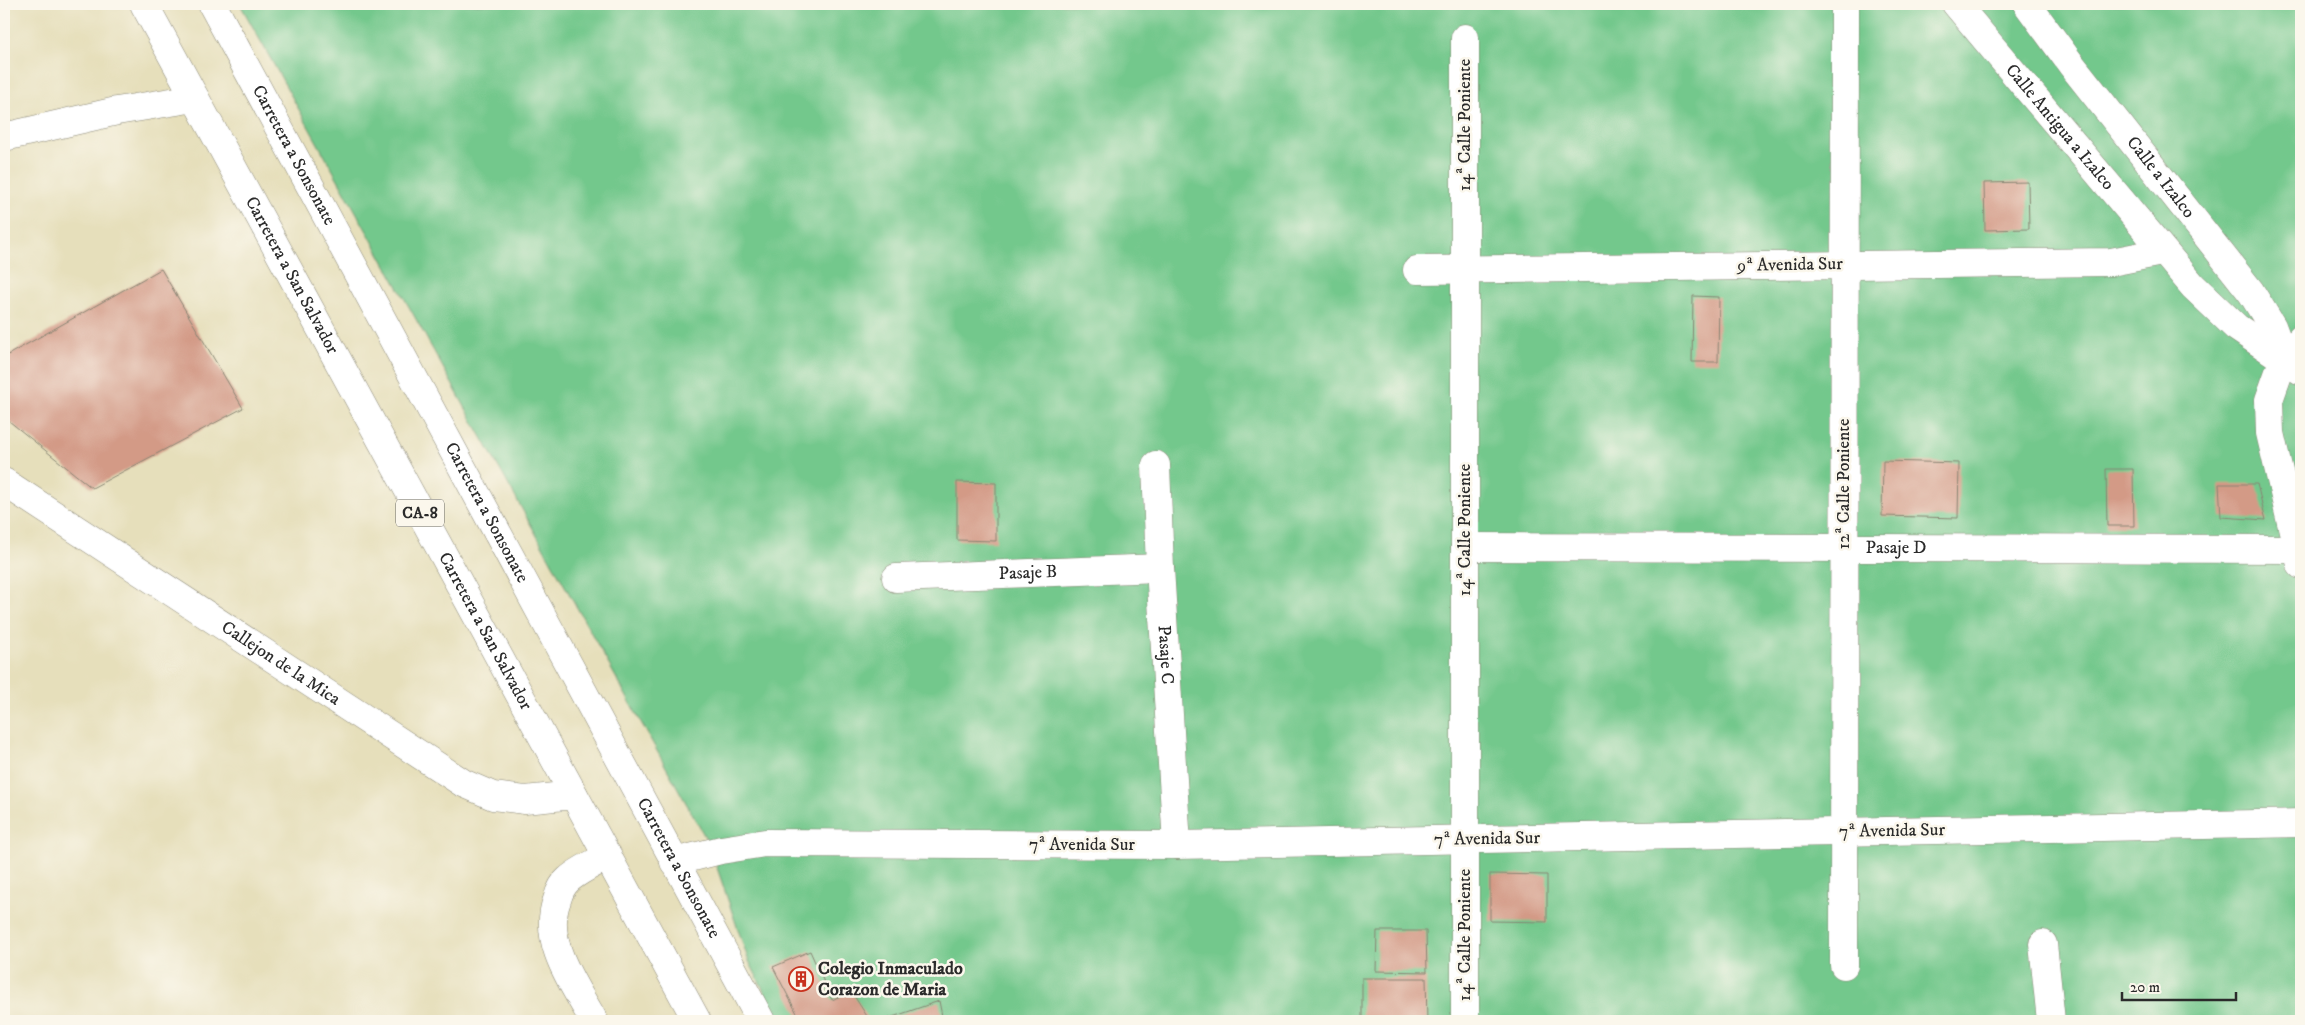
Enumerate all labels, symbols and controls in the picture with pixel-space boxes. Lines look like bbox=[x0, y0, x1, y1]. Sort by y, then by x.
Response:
street label: 14ª Calle Poniente bbox=[1454, 59, 1476, 191]
street label: Calle Antigua a Izalco bbox=[2000, 60, 2119, 195]
street label: Carretera a Sonsonate bbox=[247, 81, 340, 229]
street label: Calle a Izalco bbox=[2122, 132, 2200, 223]
street label: Carretera a San Salvador bbox=[240, 193, 343, 358]
street label: 9ª Avenida Sur bbox=[1736, 253, 1843, 277]
street label: 12ª Calle Poniente bbox=[1833, 419, 1855, 549]
street label: Carretera a Sonsonate bbox=[440, 439, 533, 587]
street label: 14ª Calle Poniente bbox=[1454, 464, 1476, 596]
road number: CA-8 bbox=[396, 499, 444, 526]
street label: Pasaje D bbox=[1866, 537, 1926, 559]
street label: Carretera a San Salvador bbox=[433, 549, 537, 714]
street label: Pasaje B bbox=[998, 561, 1058, 585]
street label: Callejon de la Mica bbox=[217, 616, 345, 711]
street label: Pasaje C bbox=[1153, 624, 1178, 685]
street label: Carretera a Sonsonate bbox=[632, 794, 725, 942]
street label: 7ª Avenida Sur bbox=[1839, 819, 1946, 843]
street label: 7ª Avenida Sur bbox=[1434, 827, 1541, 851]
street label: 7ª Avenida Sur bbox=[1029, 834, 1135, 856]
street label: 14ª Calle Poniente bbox=[1454, 869, 1476, 1001]
place label: Colegio Inmaculado Corazon de Maria bbox=[818, 958, 963, 1001]
building icon: Colegio Inmaculado Corazon de Maria bbox=[788, 966, 814, 992]
scale bar bbox=[2122, 970, 2236, 1002]
text: 20 m bbox=[2130, 978, 2160, 997]

